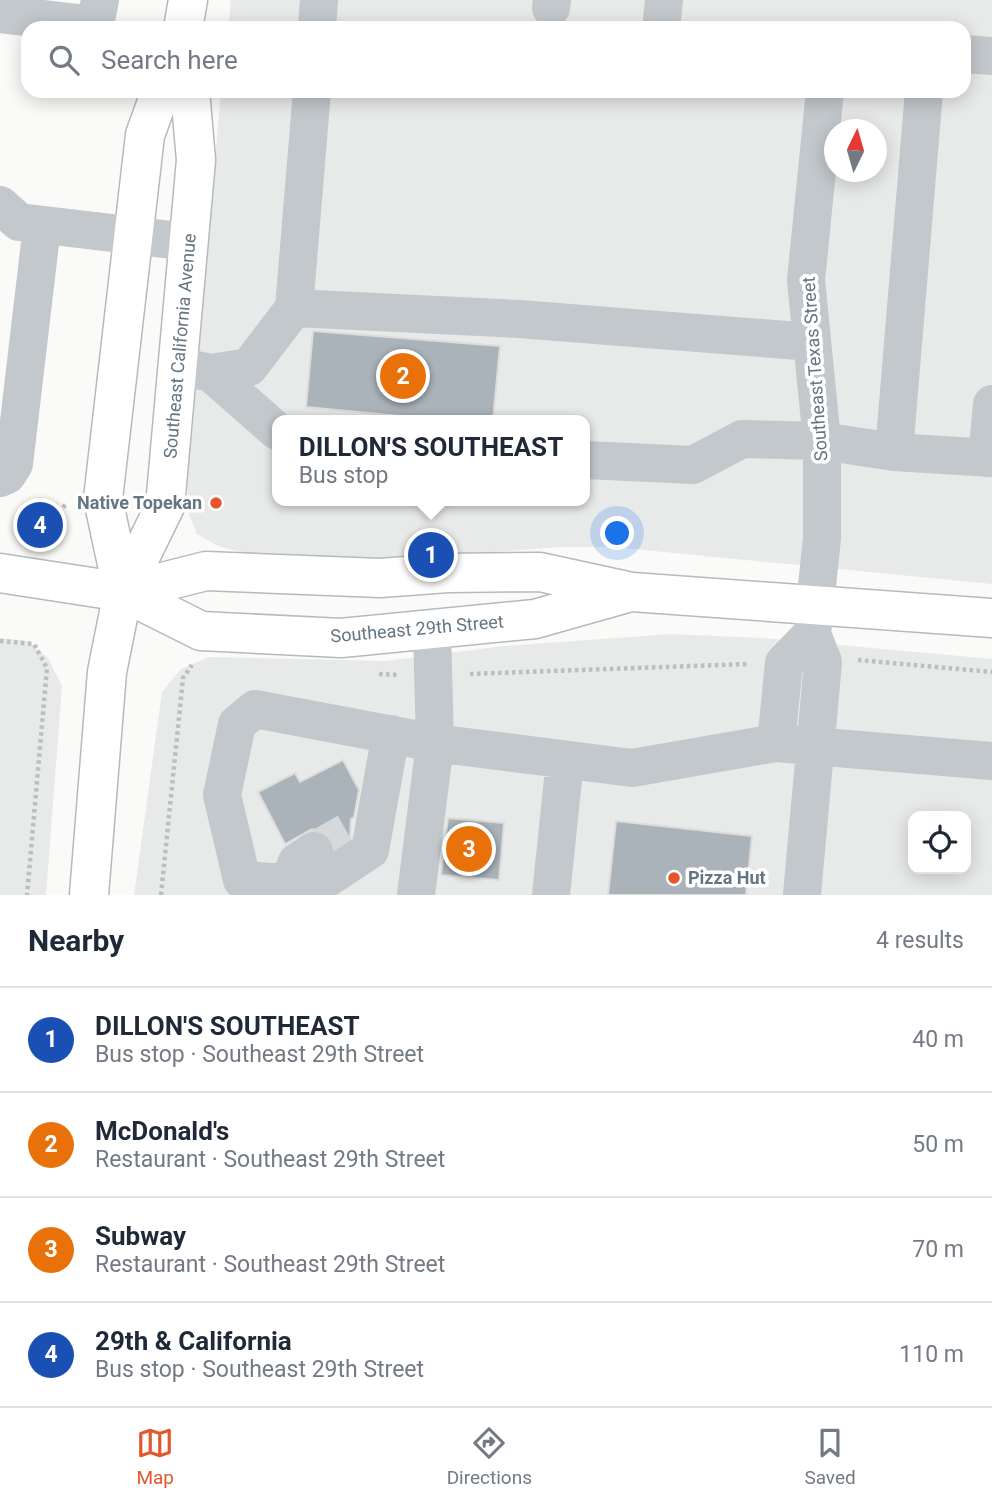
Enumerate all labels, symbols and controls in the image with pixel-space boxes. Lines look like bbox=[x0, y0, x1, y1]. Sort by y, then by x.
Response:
search box bbox=[21, 21, 971, 98]
icon: search bbox=[45, 41, 83, 79]
text: Search here bbox=[101, 45, 238, 75]
north arrow bbox=[824, 119, 887, 182]
street label: Southeast California Avenue bbox=[159, 232, 200, 459]
street label: Southeast Texas Street bbox=[798, 276, 831, 462]
pin: 2 bbox=[380, 350, 426, 402]
popup bbox=[272, 415, 590, 506]
text: DILLON'S SOUTHEAST bbox=[299, 432, 563, 462]
text: Bus stop bbox=[299, 462, 389, 489]
place label: Native Topekan bbox=[77, 492, 202, 513]
marker: Native Topekan bbox=[208, 495, 224, 511]
pin: 4 bbox=[17, 499, 63, 551]
your location bbox=[600, 516, 634, 550]
pin: 1 bbox=[408, 529, 454, 581]
street label: Southeast 29th Street bbox=[330, 610, 504, 647]
map controls bbox=[908, 811, 971, 874]
button: locate bbox=[908, 811, 971, 874]
pin: 3 bbox=[446, 823, 492, 875]
place label: Pizza Hut bbox=[688, 867, 766, 888]
marker: Pizza Hut bbox=[666, 870, 682, 886]
text: Nearby bbox=[28, 923, 124, 958]
text: 4 results bbox=[876, 927, 964, 954]
text: DILLON'S SOUTHEAST bbox=[95, 1011, 360, 1041]
text: 1 bbox=[44, 1026, 58, 1053]
text: 40 m bbox=[912, 1026, 964, 1053]
text: Bus stop · Southeast 29th Street bbox=[95, 1041, 424, 1068]
text: McDonald's bbox=[95, 1116, 229, 1146]
text: 2 bbox=[44, 1131, 58, 1158]
text: 50 m bbox=[912, 1131, 964, 1158]
text: Restaurant · Southeast 29th Street bbox=[95, 1146, 445, 1173]
text: Subway bbox=[95, 1221, 186, 1251]
text: 3 bbox=[44, 1236, 58, 1263]
text: 70 m bbox=[912, 1236, 964, 1263]
text: Restaurant · Southeast 29th Street bbox=[95, 1251, 445, 1278]
text: 29th & California bbox=[95, 1326, 292, 1356]
text: 4 bbox=[44, 1341, 58, 1368]
text: 110 m bbox=[899, 1341, 964, 1368]
text: Bus stop · Southeast 29th Street bbox=[95, 1356, 424, 1383]
tab: Map bbox=[136, 1424, 174, 1489]
tab: Directions bbox=[447, 1424, 532, 1489]
tab: Saved bbox=[804, 1424, 856, 1489]

